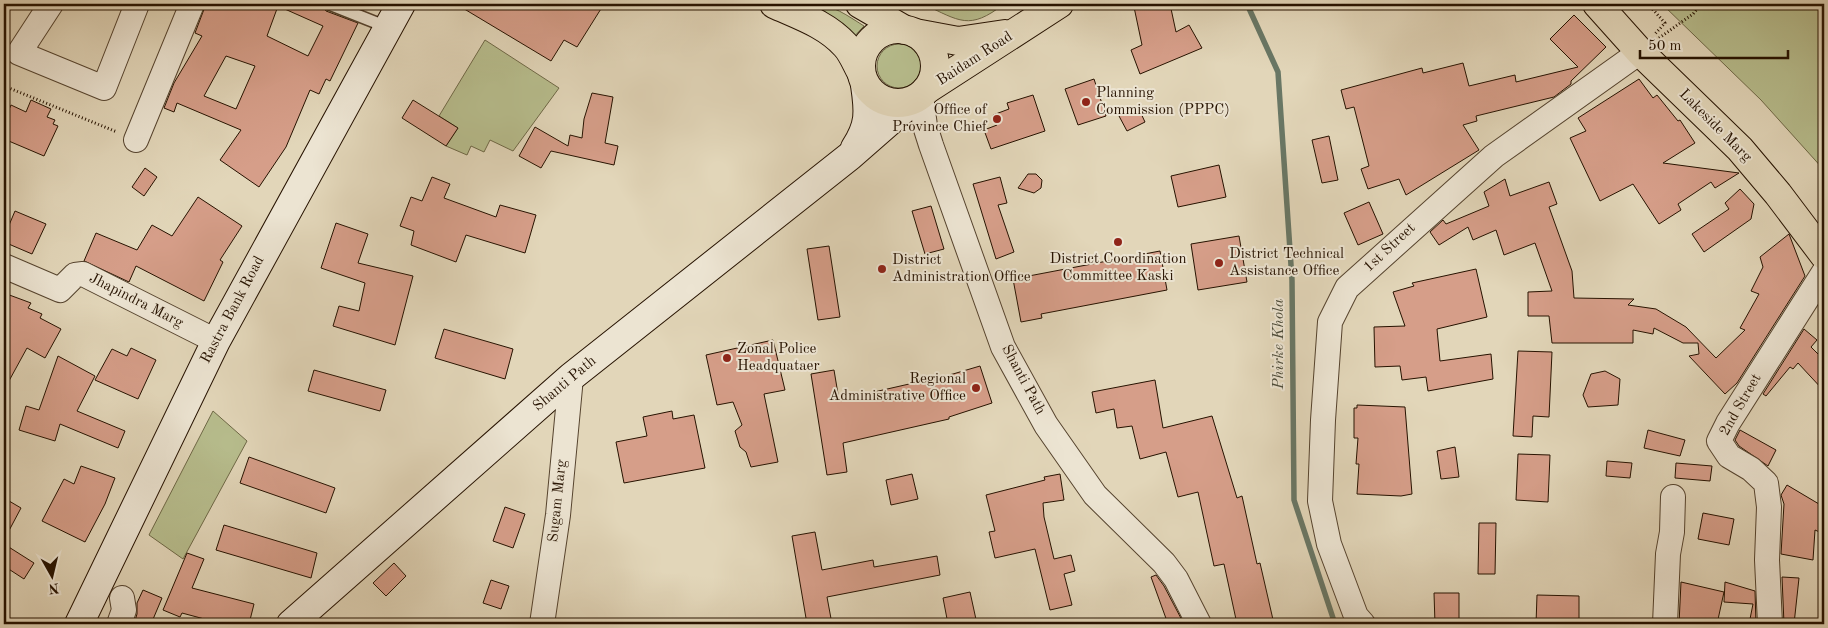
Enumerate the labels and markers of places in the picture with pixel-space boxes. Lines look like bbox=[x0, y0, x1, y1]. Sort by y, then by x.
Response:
place label: Planning Commission (PPPC) bbox=[1096, 86, 1230, 118]
marker: Planning Commission (PPPC) bbox=[1080, 96, 1092, 108]
place label: Office of Province Chief bbox=[892, 103, 988, 135]
marker: Office of Province Chief bbox=[991, 113, 1003, 125]
marker: District Coordination Committee Kaski bbox=[1112, 236, 1124, 248]
place label: District Technical Assistance Office bbox=[1229, 247, 1344, 279]
place label: District Coordination Committee Kaski bbox=[1049, 252, 1187, 284]
place label: District Administration Office bbox=[892, 253, 1031, 285]
marker: District Technical Assistance Office bbox=[1213, 257, 1225, 269]
marker: District Administration Office bbox=[876, 263, 888, 275]
place label: Zonal Police Headquataer bbox=[737, 342, 820, 374]
marker: Zonal Police Headquataer bbox=[721, 352, 733, 364]
place label: Regional Administrative Office bbox=[829, 372, 966, 404]
marker: Regional Administrative Office bbox=[970, 382, 982, 394]

